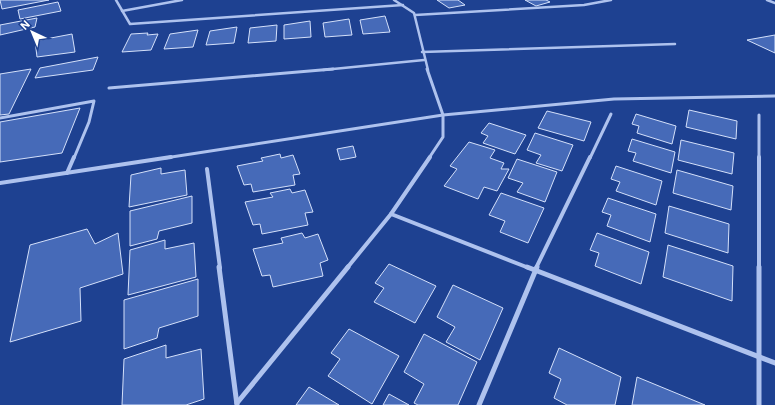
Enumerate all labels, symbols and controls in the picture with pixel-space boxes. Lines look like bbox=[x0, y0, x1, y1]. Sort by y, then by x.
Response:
north arrow bbox=[12, 12, 52, 52]
text: N bbox=[18, 18, 33, 33]

